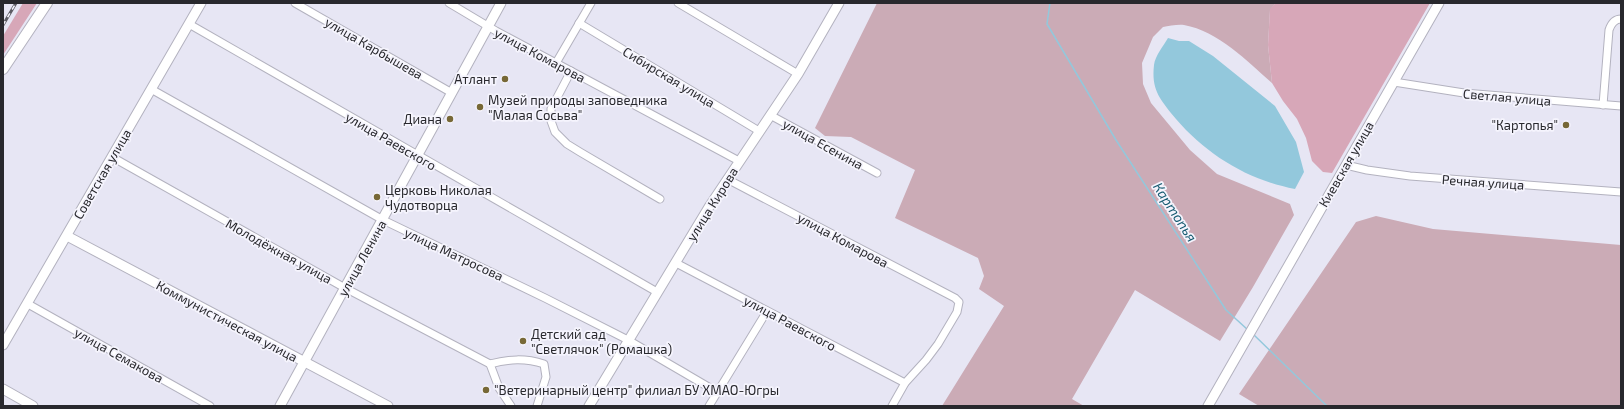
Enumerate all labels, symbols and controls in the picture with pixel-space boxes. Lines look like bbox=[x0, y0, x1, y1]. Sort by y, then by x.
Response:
street label: улица Карбышева bbox=[322, 13, 426, 83]
street label: улица Комарова bbox=[492, 24, 588, 86]
street label: Сибирская улица bbox=[620, 43, 718, 111]
place label: Атлант bbox=[454, 71, 498, 87]
marker: Атлант bbox=[500, 74, 510, 84]
street label: Светлая улица bbox=[1462, 85, 1552, 109]
place label: Музей природы заповедника "Малая Сосьва" bbox=[488, 92, 667, 123]
marker: Музей природы заповедника "Малая Сосьва" bbox=[475, 102, 485, 112]
street label: улица Раевского bbox=[343, 108, 439, 174]
place label: Диана bbox=[403, 111, 442, 127]
marker: Диана bbox=[445, 114, 455, 124]
street label: улица Есенина bbox=[780, 115, 866, 173]
place label: "Картопья" bbox=[1491, 117, 1558, 133]
street label: Киевская улица bbox=[1315, 118, 1377, 210]
marker: "Картопья" bbox=[1561, 120, 1571, 130]
street label: Советская улица bbox=[70, 126, 134, 222]
street label: улица Кирова bbox=[683, 164, 741, 244]
street label: Речная улица bbox=[1441, 171, 1525, 193]
water label: Картопья bbox=[1150, 179, 1201, 245]
place label: Церковь Николая Чудотворца bbox=[385, 182, 492, 213]
marker: Церковь Николая Чудотворца bbox=[372, 192, 382, 202]
street label: улица Комарова bbox=[795, 209, 891, 271]
street label: Молодёжная улица bbox=[223, 215, 335, 287]
street label: улица Ленина bbox=[334, 217, 390, 299]
street label: улица Матросова bbox=[402, 224, 506, 284]
street label: Коммунистическая улица bbox=[154, 277, 300, 365]
street label: улица Раевского bbox=[741, 292, 839, 354]
street label: улица Семакова bbox=[72, 324, 166, 386]
place label: Детский сад "Светлячок" (Ромашка) bbox=[531, 326, 672, 357]
marker: Детский сад "Светлячок" (Ромашка) bbox=[518, 336, 528, 346]
place label: "Ветеринарный центр" филиал БУ ХМАО-Югры bbox=[494, 382, 779, 398]
marker: "Ветеринарный центр" филиал БУ ХМАО-Югры bbox=[481, 385, 491, 395]

